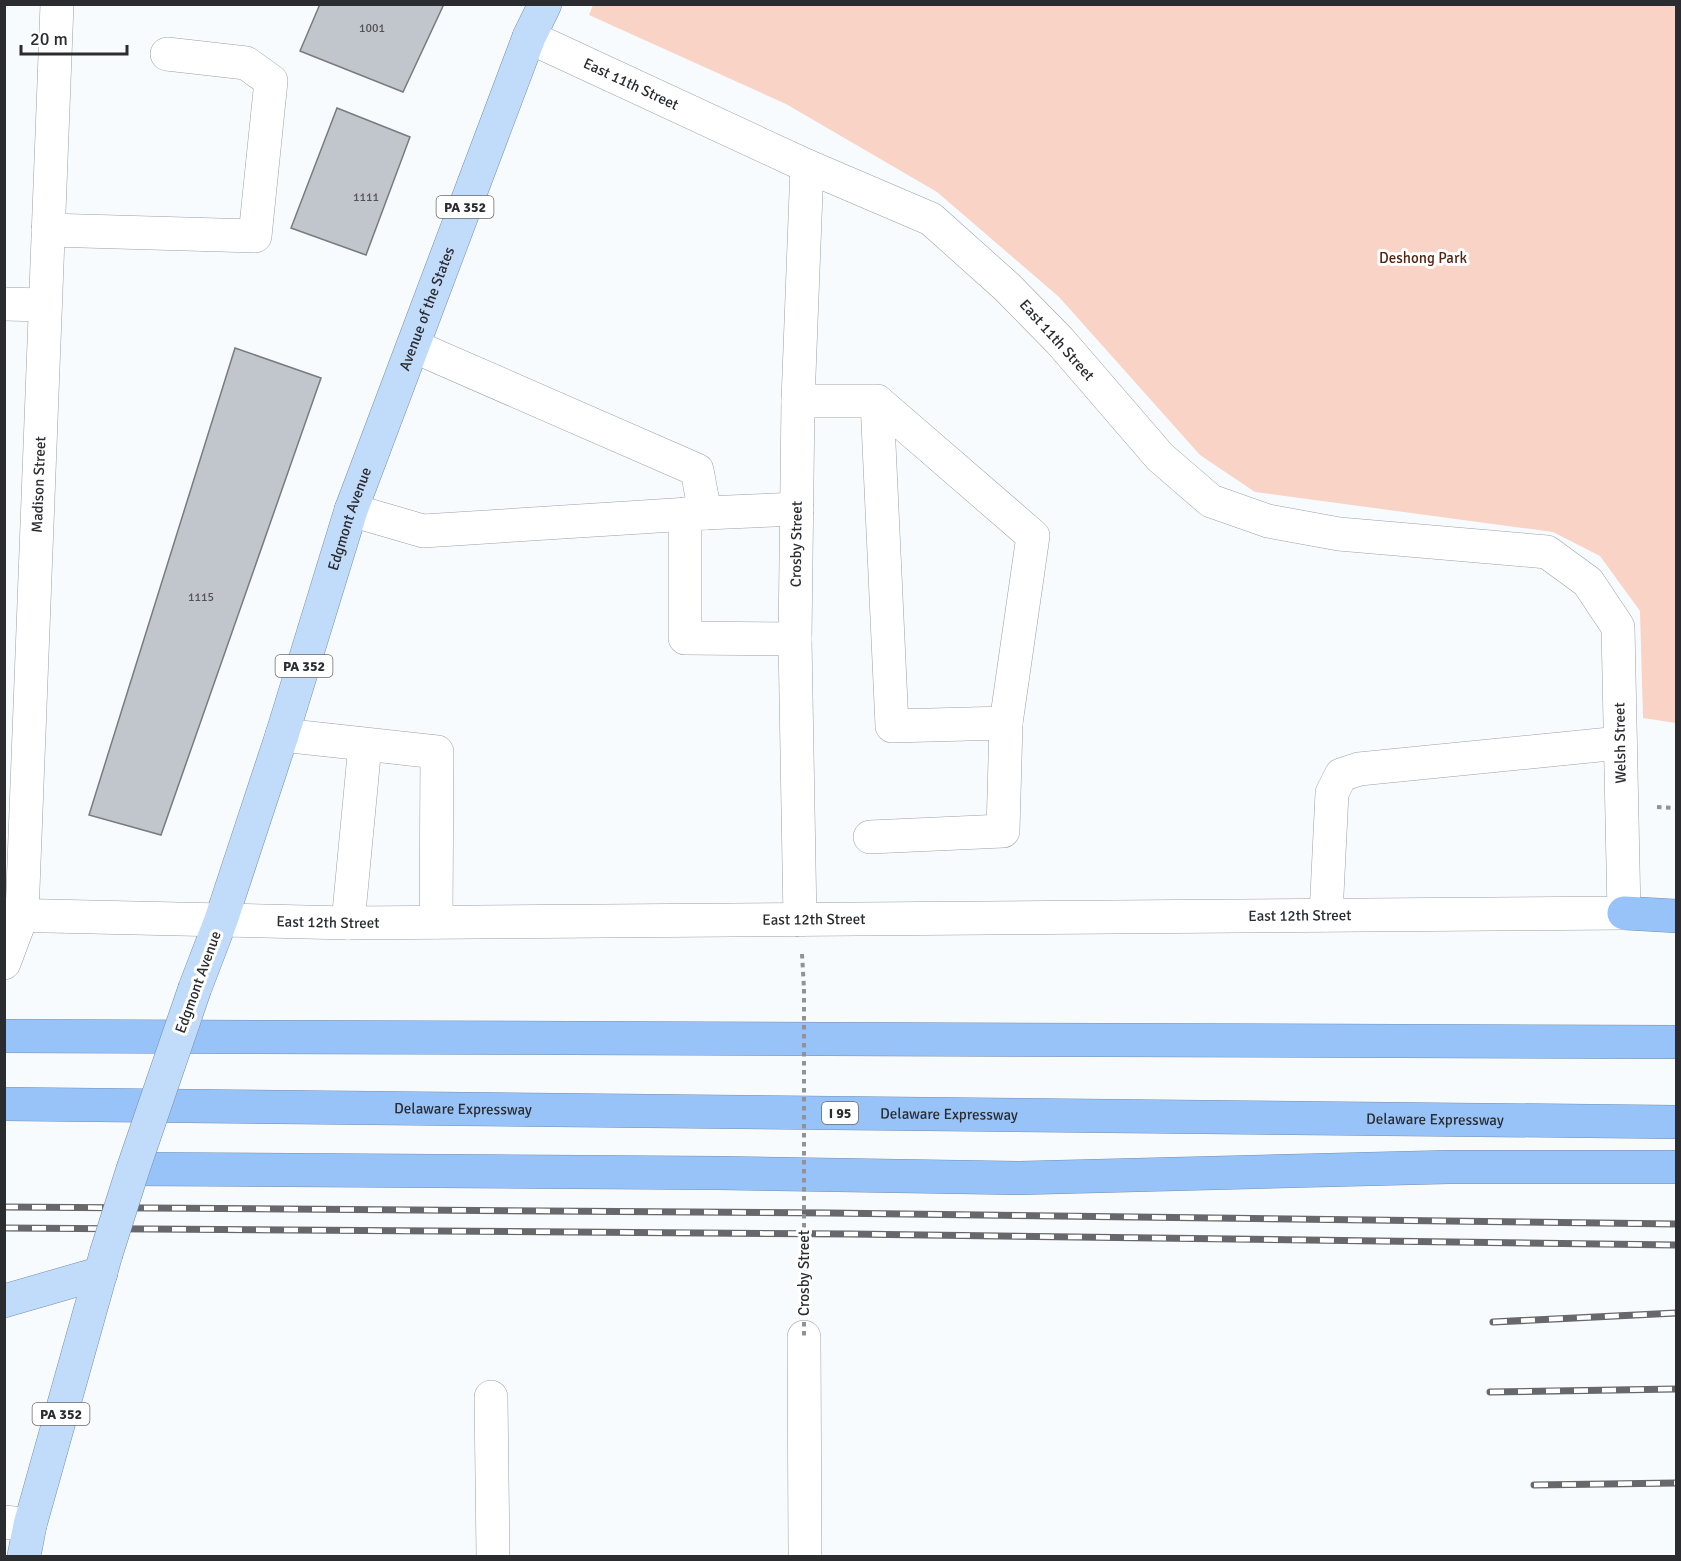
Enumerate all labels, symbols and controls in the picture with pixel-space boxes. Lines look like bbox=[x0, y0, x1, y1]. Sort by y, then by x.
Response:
scale bar bbox=[21, 18, 128, 56]
house number: 1001 bbox=[359, 21, 385, 36]
text: 20 m bbox=[30, 28, 68, 50]
street label: East 11th Street bbox=[580, 54, 682, 114]
house number: 1111 bbox=[353, 190, 379, 205]
road number: PA 352 bbox=[436, 196, 494, 218]
street label: Avenue of the States bbox=[395, 244, 458, 373]
park label: Deshong Park bbox=[1379, 249, 1467, 267]
street label: East 11th Street bbox=[1016, 296, 1098, 384]
street label: Madison Street bbox=[28, 436, 49, 533]
street label: Edgmont Avenue bbox=[324, 465, 375, 573]
street label: Crosby Street bbox=[787, 501, 806, 587]
house number: 1115 bbox=[188, 590, 214, 605]
road number: PA 352 bbox=[276, 655, 332, 677]
street label: Welsh Street bbox=[1610, 702, 1630, 784]
street label: East 12th Street bbox=[1248, 906, 1352, 925]
street label: East 12th Street bbox=[762, 910, 866, 929]
street label: East 12th Street bbox=[276, 912, 380, 932]
street label: Edgmont Avenue bbox=[171, 928, 225, 1036]
street label: Delaware Expressway bbox=[394, 1099, 532, 1119]
road number: I 95 bbox=[822, 1102, 858, 1124]
street label: Delaware Expressway bbox=[880, 1104, 1018, 1124]
street label: Delaware Expressway bbox=[1366, 1110, 1504, 1129]
street label: Crosby Street bbox=[795, 1230, 813, 1316]
road number: PA 352 bbox=[32, 1403, 90, 1425]

